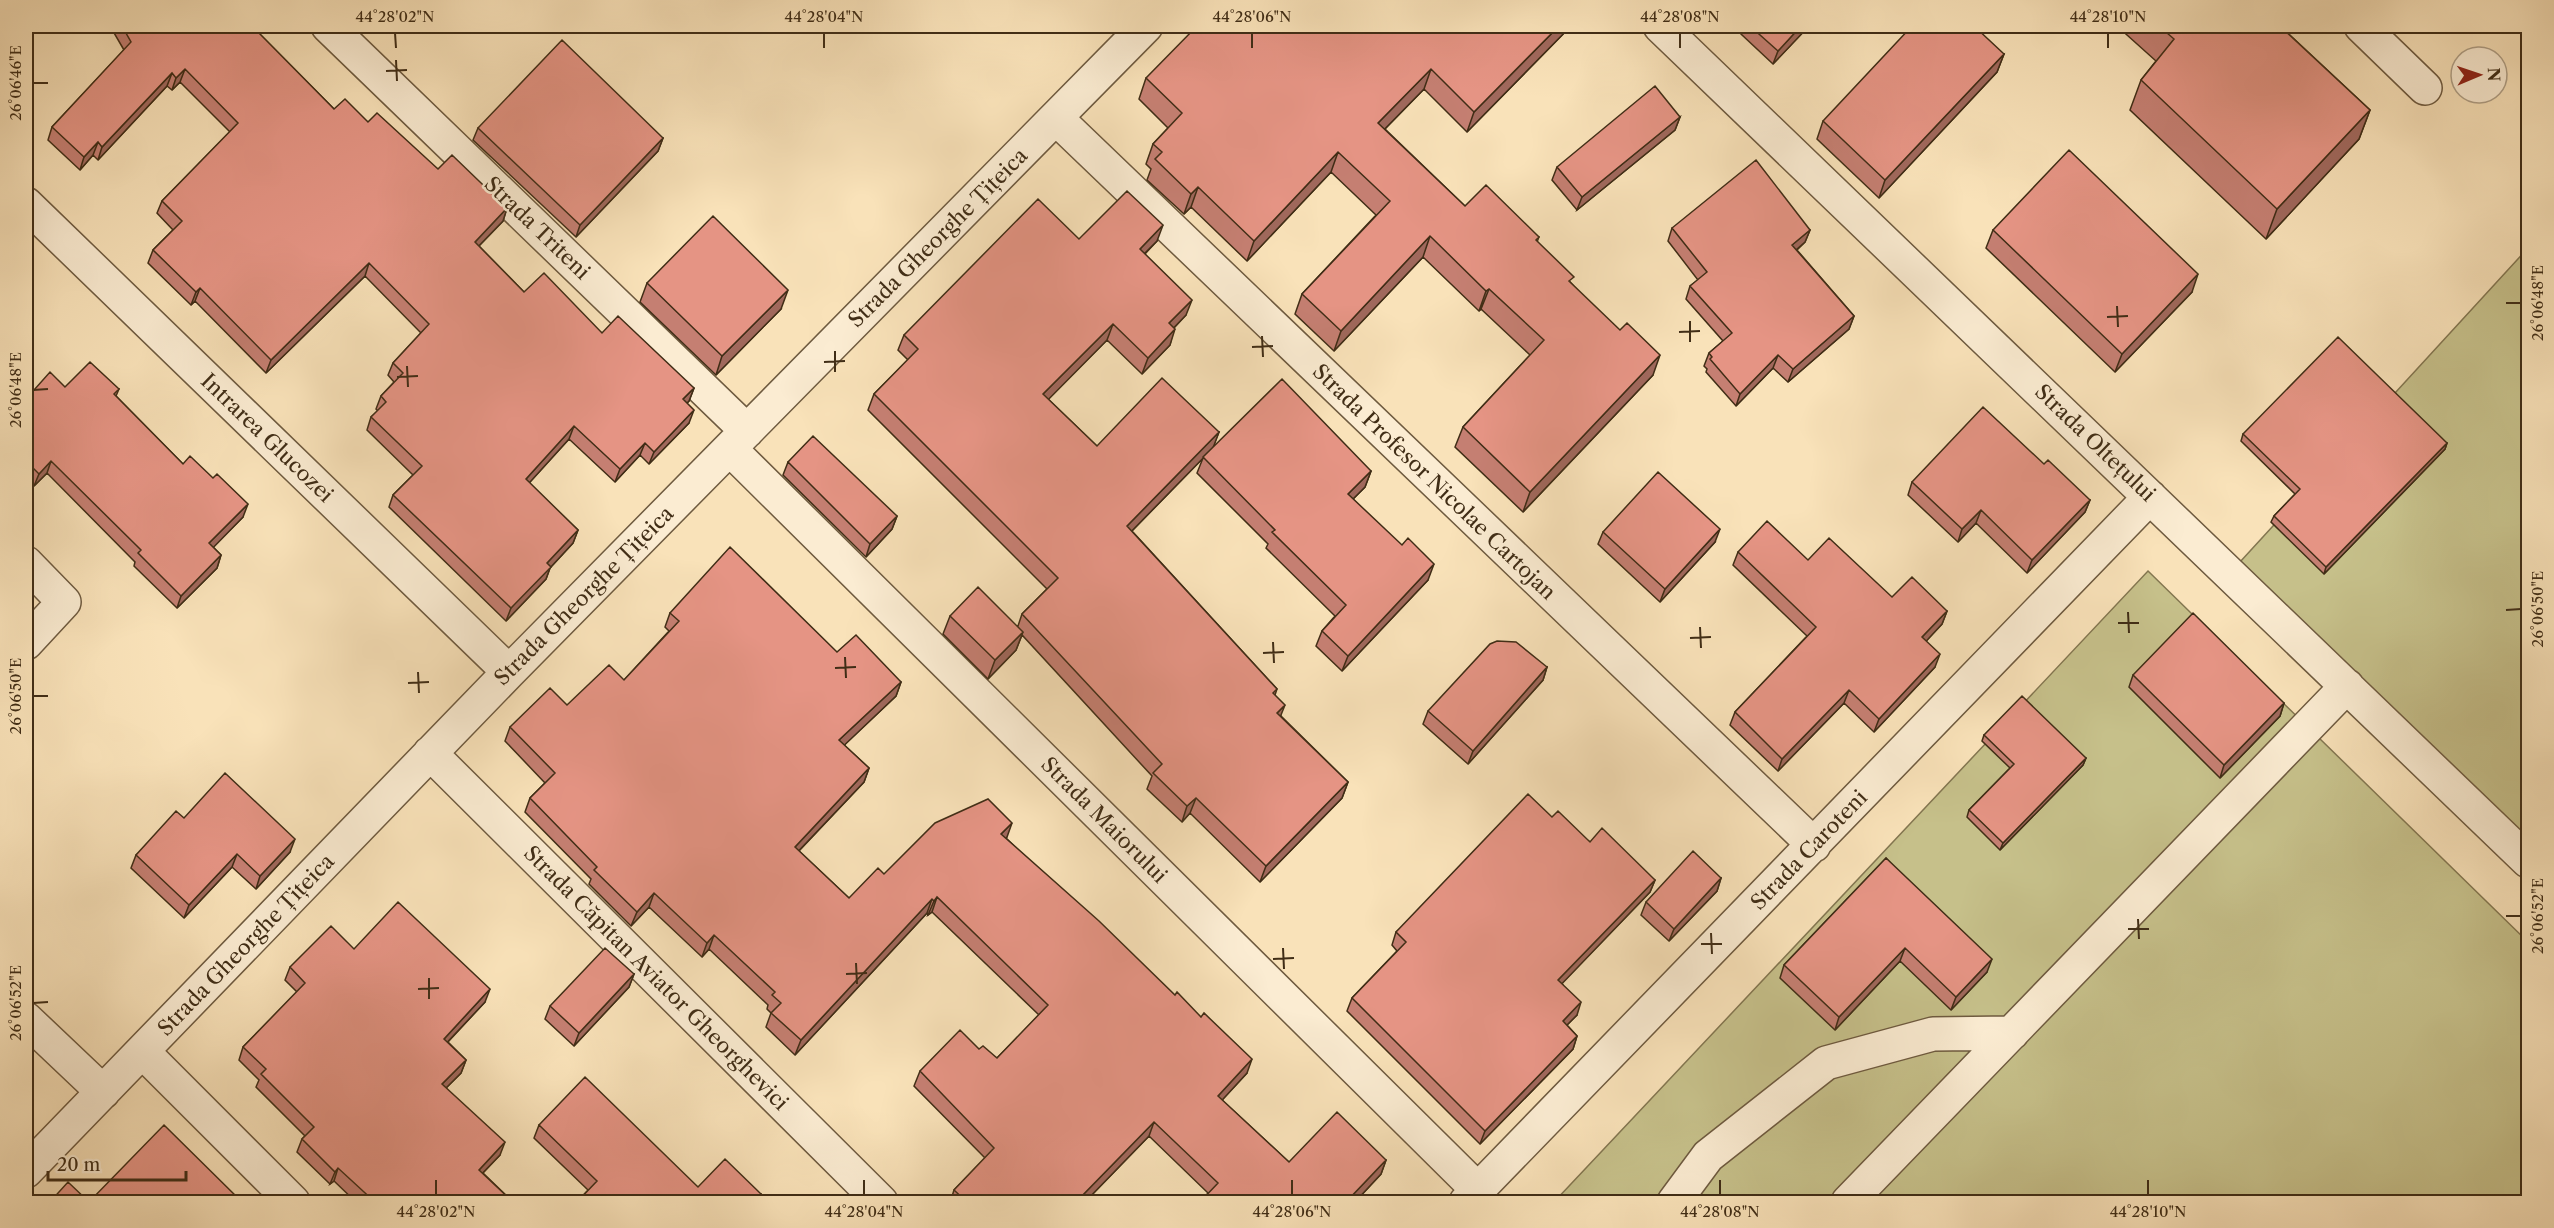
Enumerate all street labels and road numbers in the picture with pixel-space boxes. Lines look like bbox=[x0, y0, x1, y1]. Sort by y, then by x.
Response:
street label: Strada Gheorghe Țițeica bbox=[843, 142, 1034, 333]
street label: Strada Triteni bbox=[479, 171, 595, 284]
street label: Strada Profesor Nicolae Cartojan bbox=[1308, 359, 1561, 605]
street label: Intrarea Glucozei bbox=[196, 368, 339, 507]
street label: Strada Oltețului bbox=[2030, 379, 2161, 506]
street label: Strada Gheorghe Țițeica bbox=[489, 500, 680, 691]
street label: Strada Maiorului bbox=[1036, 751, 1173, 888]
street label: Strada Caroteni bbox=[1745, 785, 1872, 915]
street label: Strada Căpitan Aviator Gheorghevici bbox=[519, 840, 794, 1115]
street label: Strada Gheorghe Țițeica bbox=[152, 848, 340, 1041]

